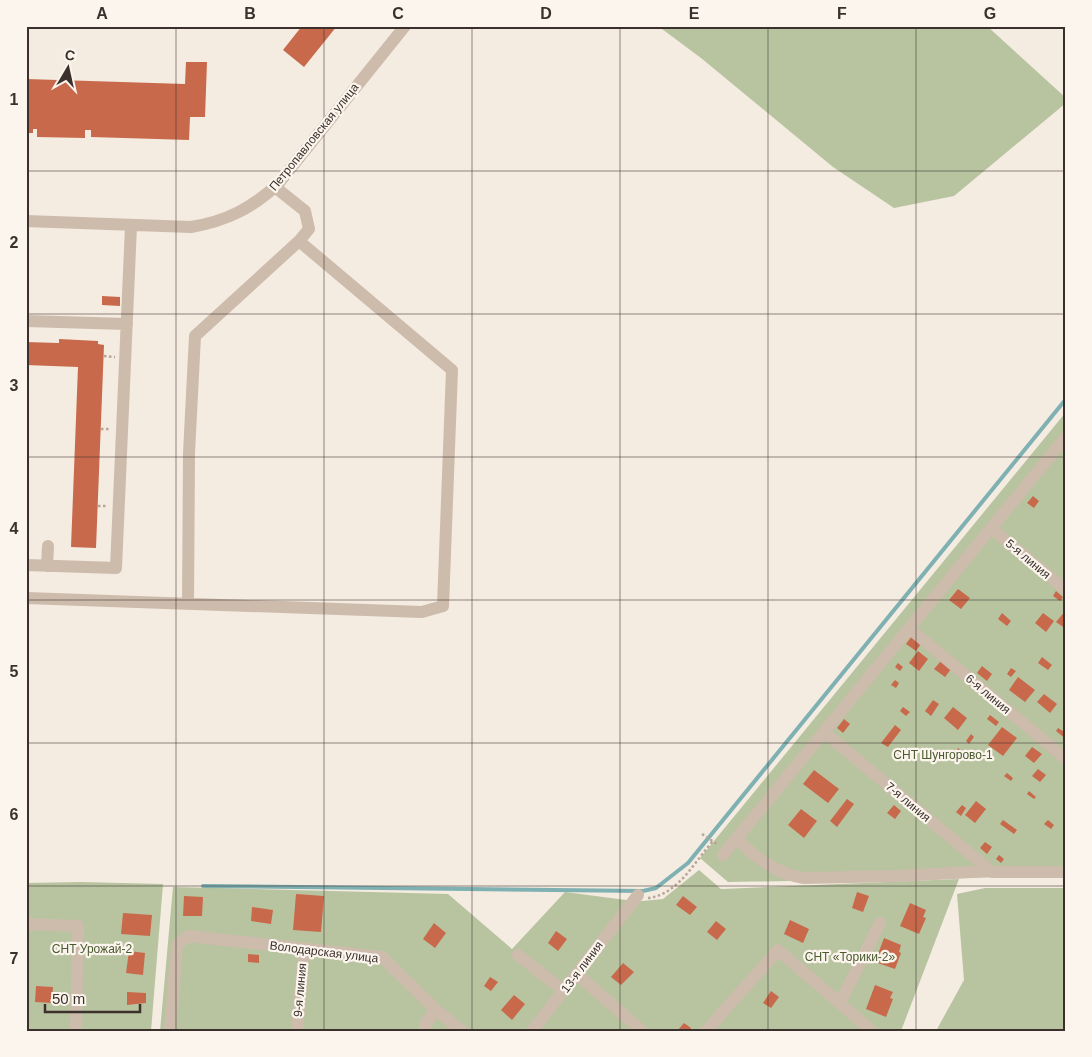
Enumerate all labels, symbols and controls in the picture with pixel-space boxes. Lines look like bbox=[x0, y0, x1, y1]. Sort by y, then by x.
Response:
text: A bbox=[96, 5, 108, 22]
text: B bbox=[244, 5, 256, 22]
text: C bbox=[392, 5, 404, 22]
text: D bbox=[540, 5, 552, 22]
text: E bbox=[689, 5, 700, 22]
text: F bbox=[837, 5, 847, 22]
text: G bbox=[984, 5, 996, 22]
north arrow bbox=[42, 42, 92, 92]
text: С bbox=[64, 46, 76, 64]
street label: Петропавловская улица bbox=[266, 80, 362, 194]
text: 1 bbox=[10, 91, 19, 108]
text: 2 bbox=[10, 234, 19, 251]
text: 3 bbox=[10, 377, 19, 394]
text: 4 bbox=[10, 520, 19, 537]
street label: 5-я линия bbox=[1003, 536, 1053, 582]
text: 5 bbox=[10, 663, 19, 680]
street label: 6-я линия bbox=[963, 671, 1013, 717]
park label: СНТ Шунгорово-1 bbox=[893, 748, 993, 762]
street label: 7-я линия bbox=[883, 779, 933, 825]
text: 6 bbox=[10, 806, 19, 823]
street label: Володарская улица bbox=[269, 938, 379, 966]
street label: 13-я линия bbox=[558, 939, 606, 995]
park label: СНТ Урожай-2 bbox=[52, 942, 133, 956]
text: 7 bbox=[10, 950, 19, 967]
park label: СНТ «Торики-2» bbox=[805, 950, 896, 964]
street label: 9-я линия bbox=[291, 962, 309, 1018]
scale bar bbox=[45, 982, 140, 1014]
text: 50 m bbox=[52, 990, 85, 1007]

